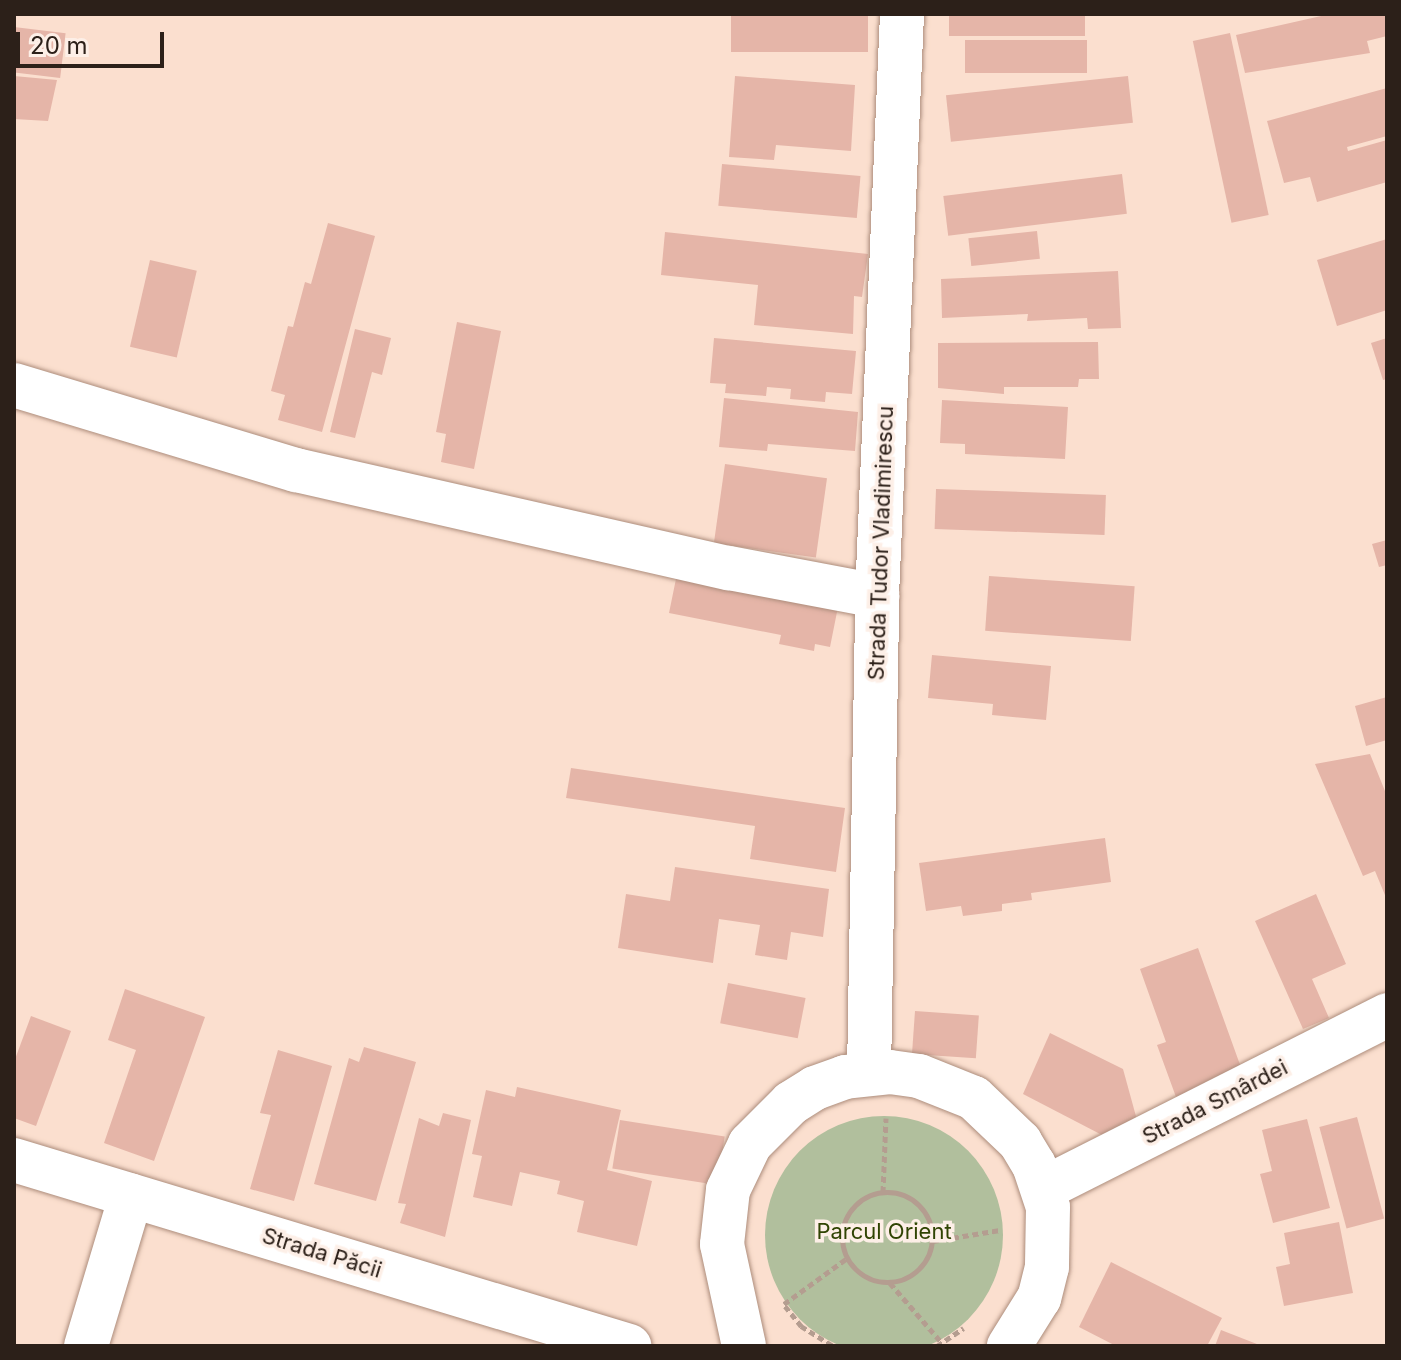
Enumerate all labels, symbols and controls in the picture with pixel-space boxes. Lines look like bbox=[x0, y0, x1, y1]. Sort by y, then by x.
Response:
scale bar bbox=[20, 16, 168, 66]
text: 20 m bbox=[30, 31, 88, 60]
street label: Strada Tudor Vladimirescu bbox=[863, 405, 899, 681]
street label: Strada Smârdei bbox=[1138, 1054, 1292, 1150]
park label: Parcul Orient bbox=[816, 1219, 952, 1245]
street label: Strada Păcii bbox=[259, 1222, 385, 1284]

